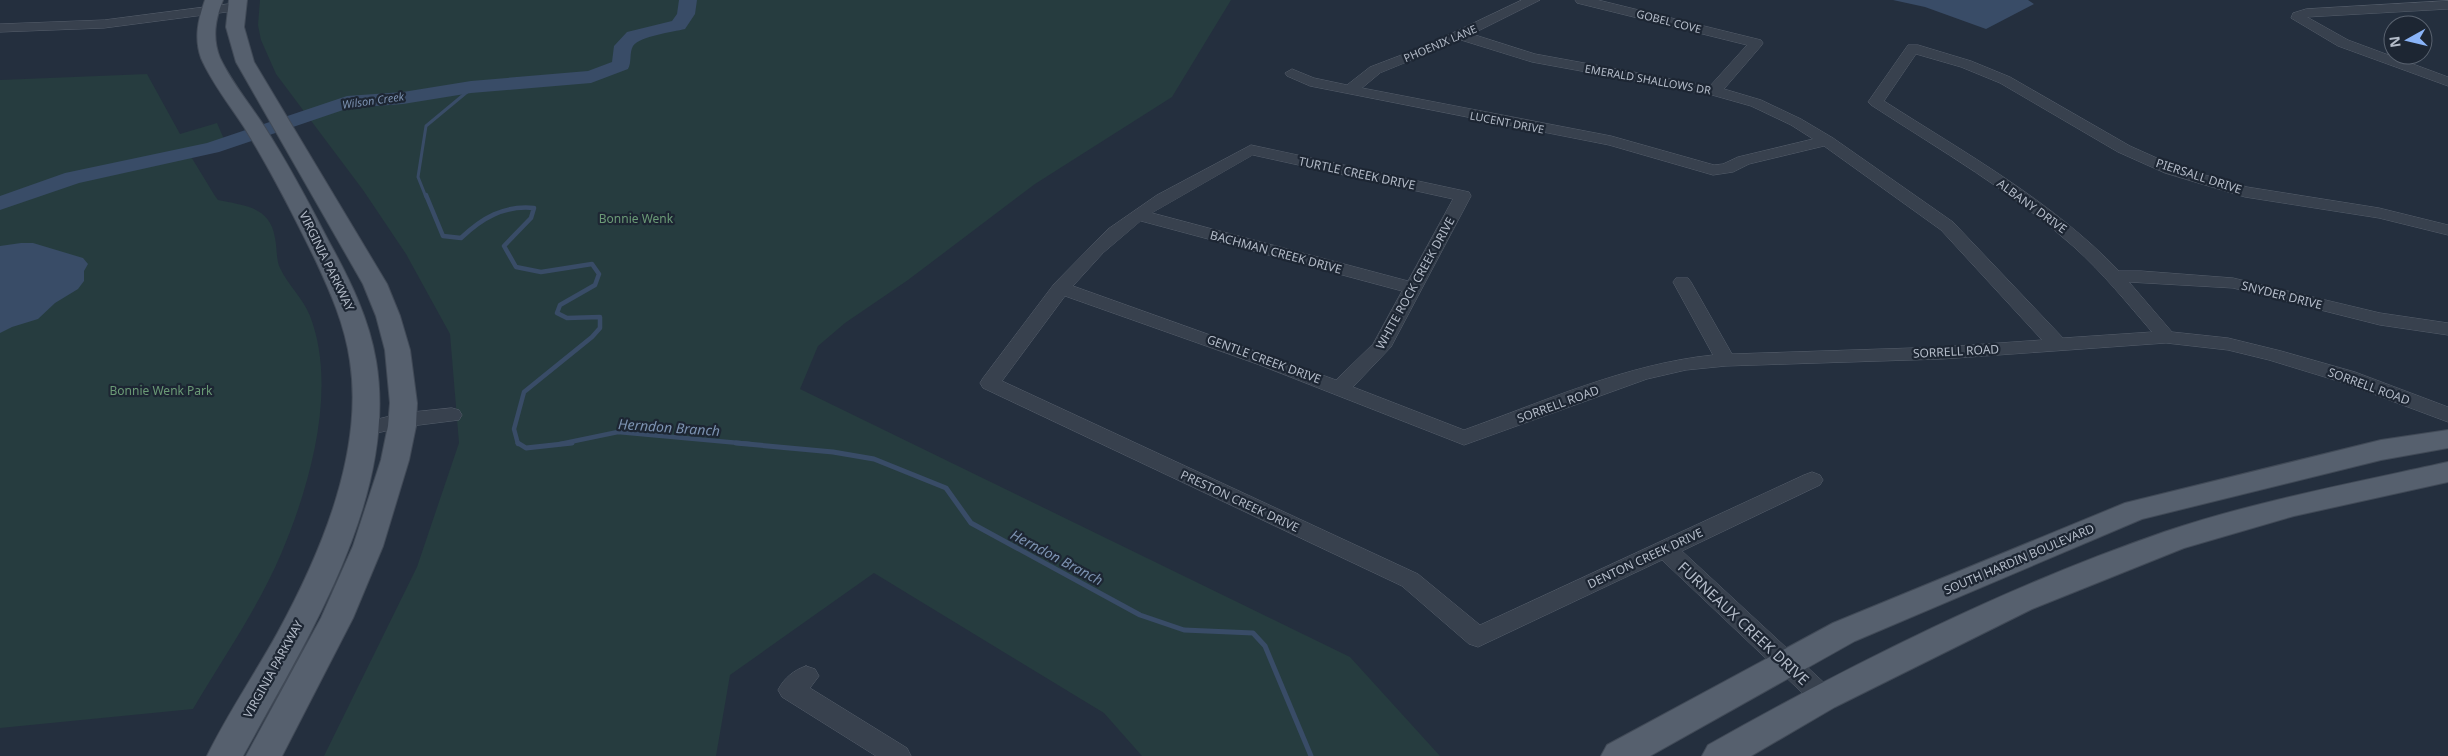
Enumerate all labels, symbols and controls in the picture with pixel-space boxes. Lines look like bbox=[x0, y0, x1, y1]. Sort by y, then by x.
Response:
street label: GOBEL COVE bbox=[1635, 6, 1703, 36]
north arrow bbox=[2383, 15, 2433, 65]
street label: PHOENIX LANE bbox=[1401, 21, 1479, 65]
text: N bbox=[2384, 35, 2405, 49]
street label: EMERALD SHALLOWS DR bbox=[1584, 61, 1712, 98]
water label: Wilson Creek bbox=[341, 88, 405, 112]
street label: LUCENT DRIVE bbox=[1469, 107, 1545, 137]
street label: TURTLE CREEK DRIVE bbox=[1297, 152, 1417, 194]
street label: PIERSALL DRIVE bbox=[2154, 154, 2244, 198]
street label: ALBANY DRIVE bbox=[1994, 175, 2070, 237]
street label: VIRGINIA PARKWAY bbox=[295, 208, 359, 314]
park label: Bonnie Wenk bbox=[599, 210, 674, 227]
street label: WHITE ROCK CREEK DRIVE bbox=[1372, 214, 1458, 352]
street label: BACHMAN CREEK DRIVE bbox=[1208, 226, 1344, 278]
street label: SNYDER DRIVE bbox=[2240, 277, 2324, 313]
street label: GENTLE CREEK DRIVE bbox=[1205, 330, 1323, 388]
street label: SORRELL ROAD bbox=[1912, 340, 2000, 362]
street label: SORRELL ROAD bbox=[2326, 363, 2413, 409]
street label: SORRELL ROAD bbox=[1515, 381, 1602, 427]
park label: Bonnie Wenk Park bbox=[110, 382, 213, 399]
water label: Herndon Branch bbox=[617, 414, 721, 440]
street label: PRESTON CREEK DRIVE bbox=[1178, 466, 1302, 536]
street label: SOUTH HARDIN BOULEVARD bbox=[1941, 519, 2097, 598]
street label: DENTON CREEK DRIVE bbox=[1584, 524, 1706, 592]
water label: Herndon Branch bbox=[1007, 525, 1107, 589]
street label: FURNEAUX CREEK DRIVE bbox=[1674, 557, 1814, 689]
street label: VIRGINIA PARKWAY bbox=[239, 617, 307, 721]

